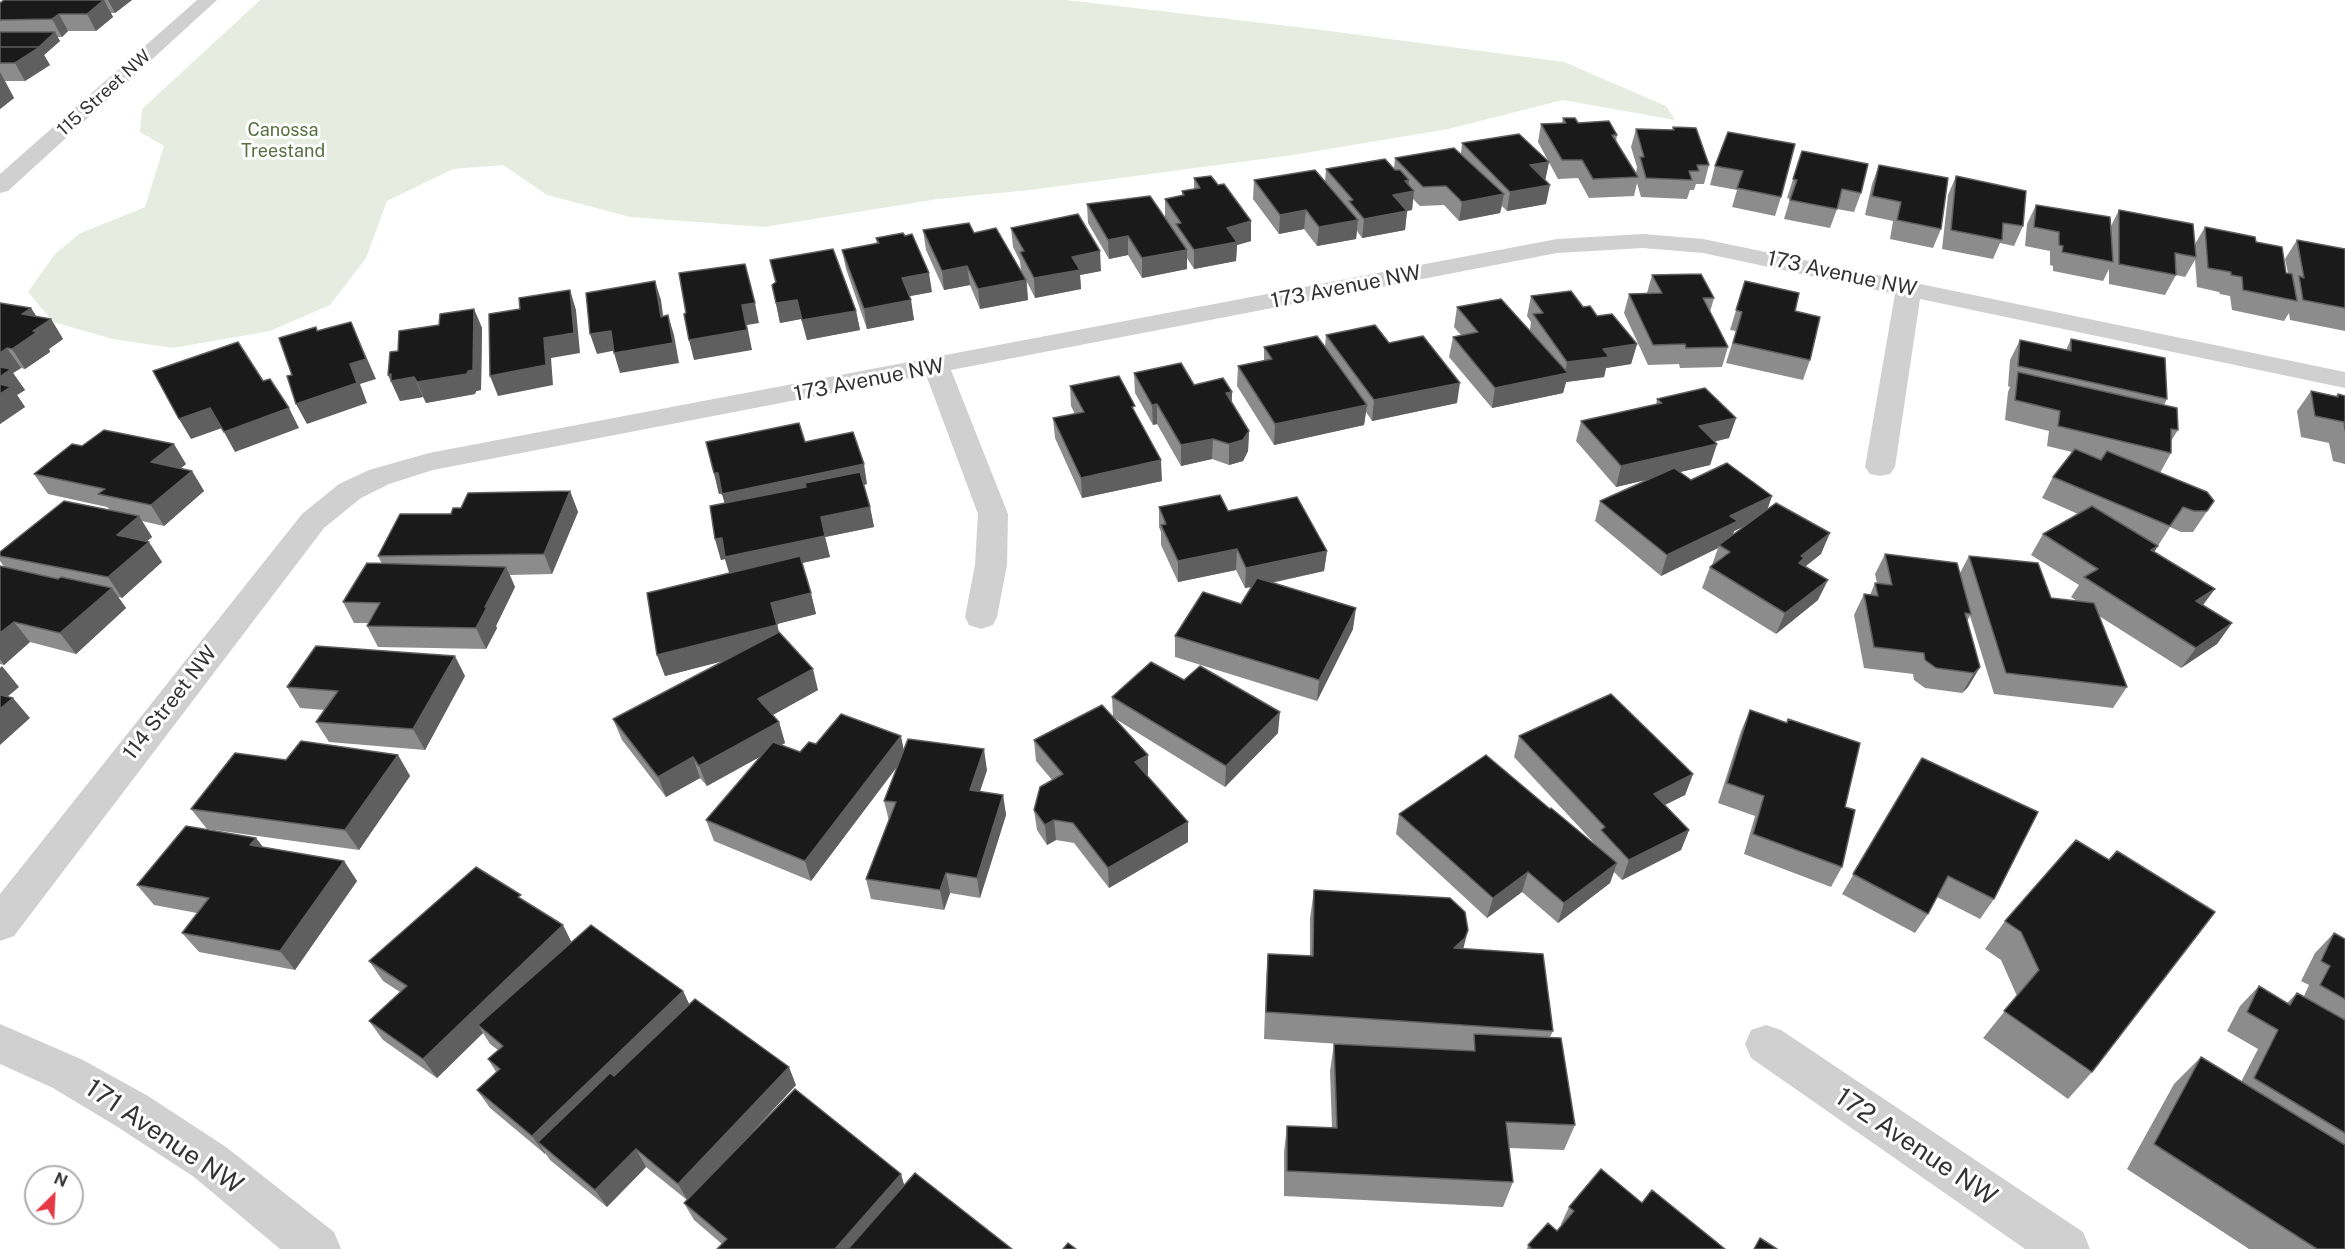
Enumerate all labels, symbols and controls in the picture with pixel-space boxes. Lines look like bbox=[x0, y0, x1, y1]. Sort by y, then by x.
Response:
street label: 115 Street NW bbox=[53, 45, 155, 141]
park label: Canossa Treestand bbox=[241, 119, 325, 162]
street label: 173 Avenue NW bbox=[1765, 246, 1919, 302]
street label: 173 Avenue NW bbox=[1269, 260, 1423, 314]
street label: 173 Avenue NW bbox=[792, 353, 946, 407]
street label: 114 Street NW bbox=[118, 641, 222, 765]
street label: 171 Avenue NW bbox=[79, 1073, 249, 1201]
street label: 172 Avenue NW bbox=[1829, 1081, 2003, 1213]
north arrow bbox=[24, 1165, 84, 1225]
text: N bbox=[51, 1169, 70, 1191]

